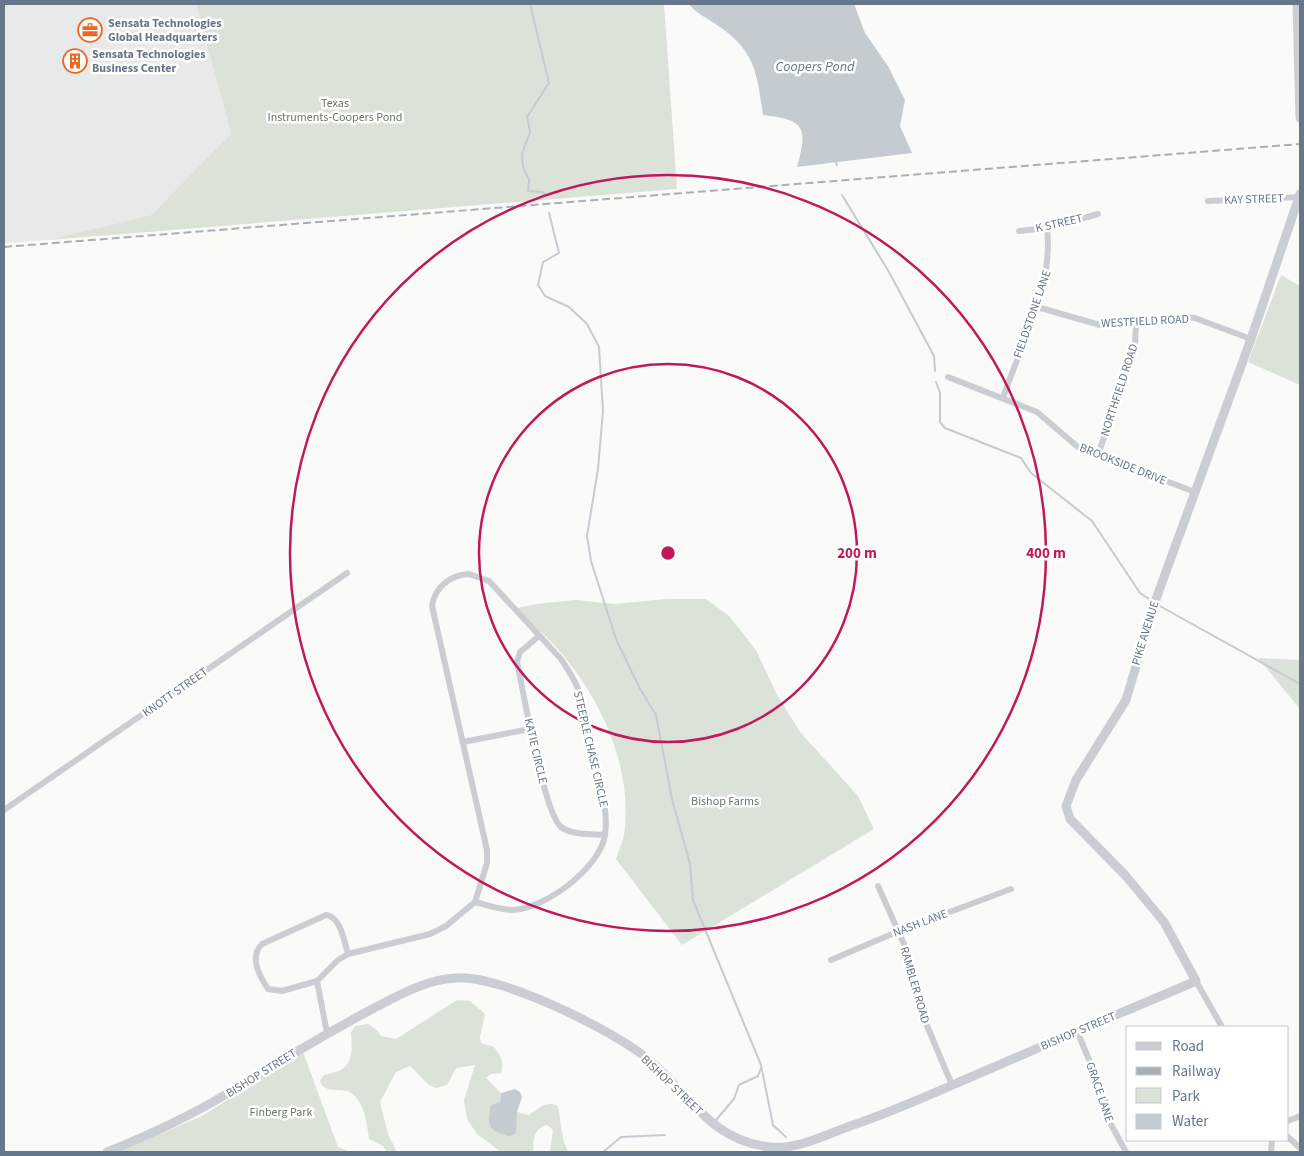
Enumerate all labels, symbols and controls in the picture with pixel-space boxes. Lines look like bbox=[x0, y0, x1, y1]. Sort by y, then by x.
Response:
place label: Sensata Technologies Global Headquarters bbox=[108, 15, 222, 46]
office icon: Sensata Technologies Global Headquarters bbox=[77, 17, 103, 43]
place label: Sensata Technologies Business Center bbox=[92, 46, 206, 77]
building icon: Sensata Technologies Business Center bbox=[62, 48, 88, 74]
water label: Coopers Pond bbox=[776, 57, 855, 77]
park label: Texas Instruments-Coopers Pond bbox=[268, 95, 402, 126]
street label: KAY STREET bbox=[1224, 190, 1285, 209]
street label: K STREET bbox=[1034, 210, 1085, 237]
street label: FIELDSTONE LANE bbox=[1009, 268, 1055, 360]
street label: WESTFIELD ROAD bbox=[1101, 311, 1189, 332]
street label: NORTHFIELD ROAD bbox=[1097, 342, 1142, 439]
street label: BROOKSIDE DRIVE bbox=[1077, 439, 1169, 490]
text: 200 m bbox=[837, 543, 877, 564]
text: 400 m bbox=[1026, 543, 1066, 564]
centre of rings bbox=[659, 544, 677, 562]
street label: PIKE AVENUE bbox=[1128, 599, 1163, 667]
street label: KNOTT STREET bbox=[139, 663, 212, 721]
street label: STEEPLE CHASE CIRCLE bbox=[569, 689, 612, 809]
street label: KATIE CIRCLE bbox=[520, 717, 551, 786]
park label: Bishop Farms bbox=[691, 793, 759, 810]
street label: NASH LANE bbox=[890, 905, 950, 942]
street label: RAMBLER ROAD bbox=[895, 945, 934, 1025]
street label: BISHOP STREET bbox=[1038, 1008, 1119, 1055]
legend bbox=[1126, 1026, 1289, 1141]
text: Road bbox=[1172, 1036, 1204, 1057]
street label: BISHOP STREET bbox=[223, 1045, 300, 1102]
street label: BISHOP STREET bbox=[637, 1051, 707, 1120]
street label: GRACE LANE bbox=[1081, 1060, 1118, 1125]
text: Railway bbox=[1172, 1061, 1221, 1082]
text: Park bbox=[1172, 1086, 1201, 1107]
park label: Finberg Park bbox=[250, 1104, 313, 1121]
text: Water bbox=[1172, 1111, 1209, 1132]

